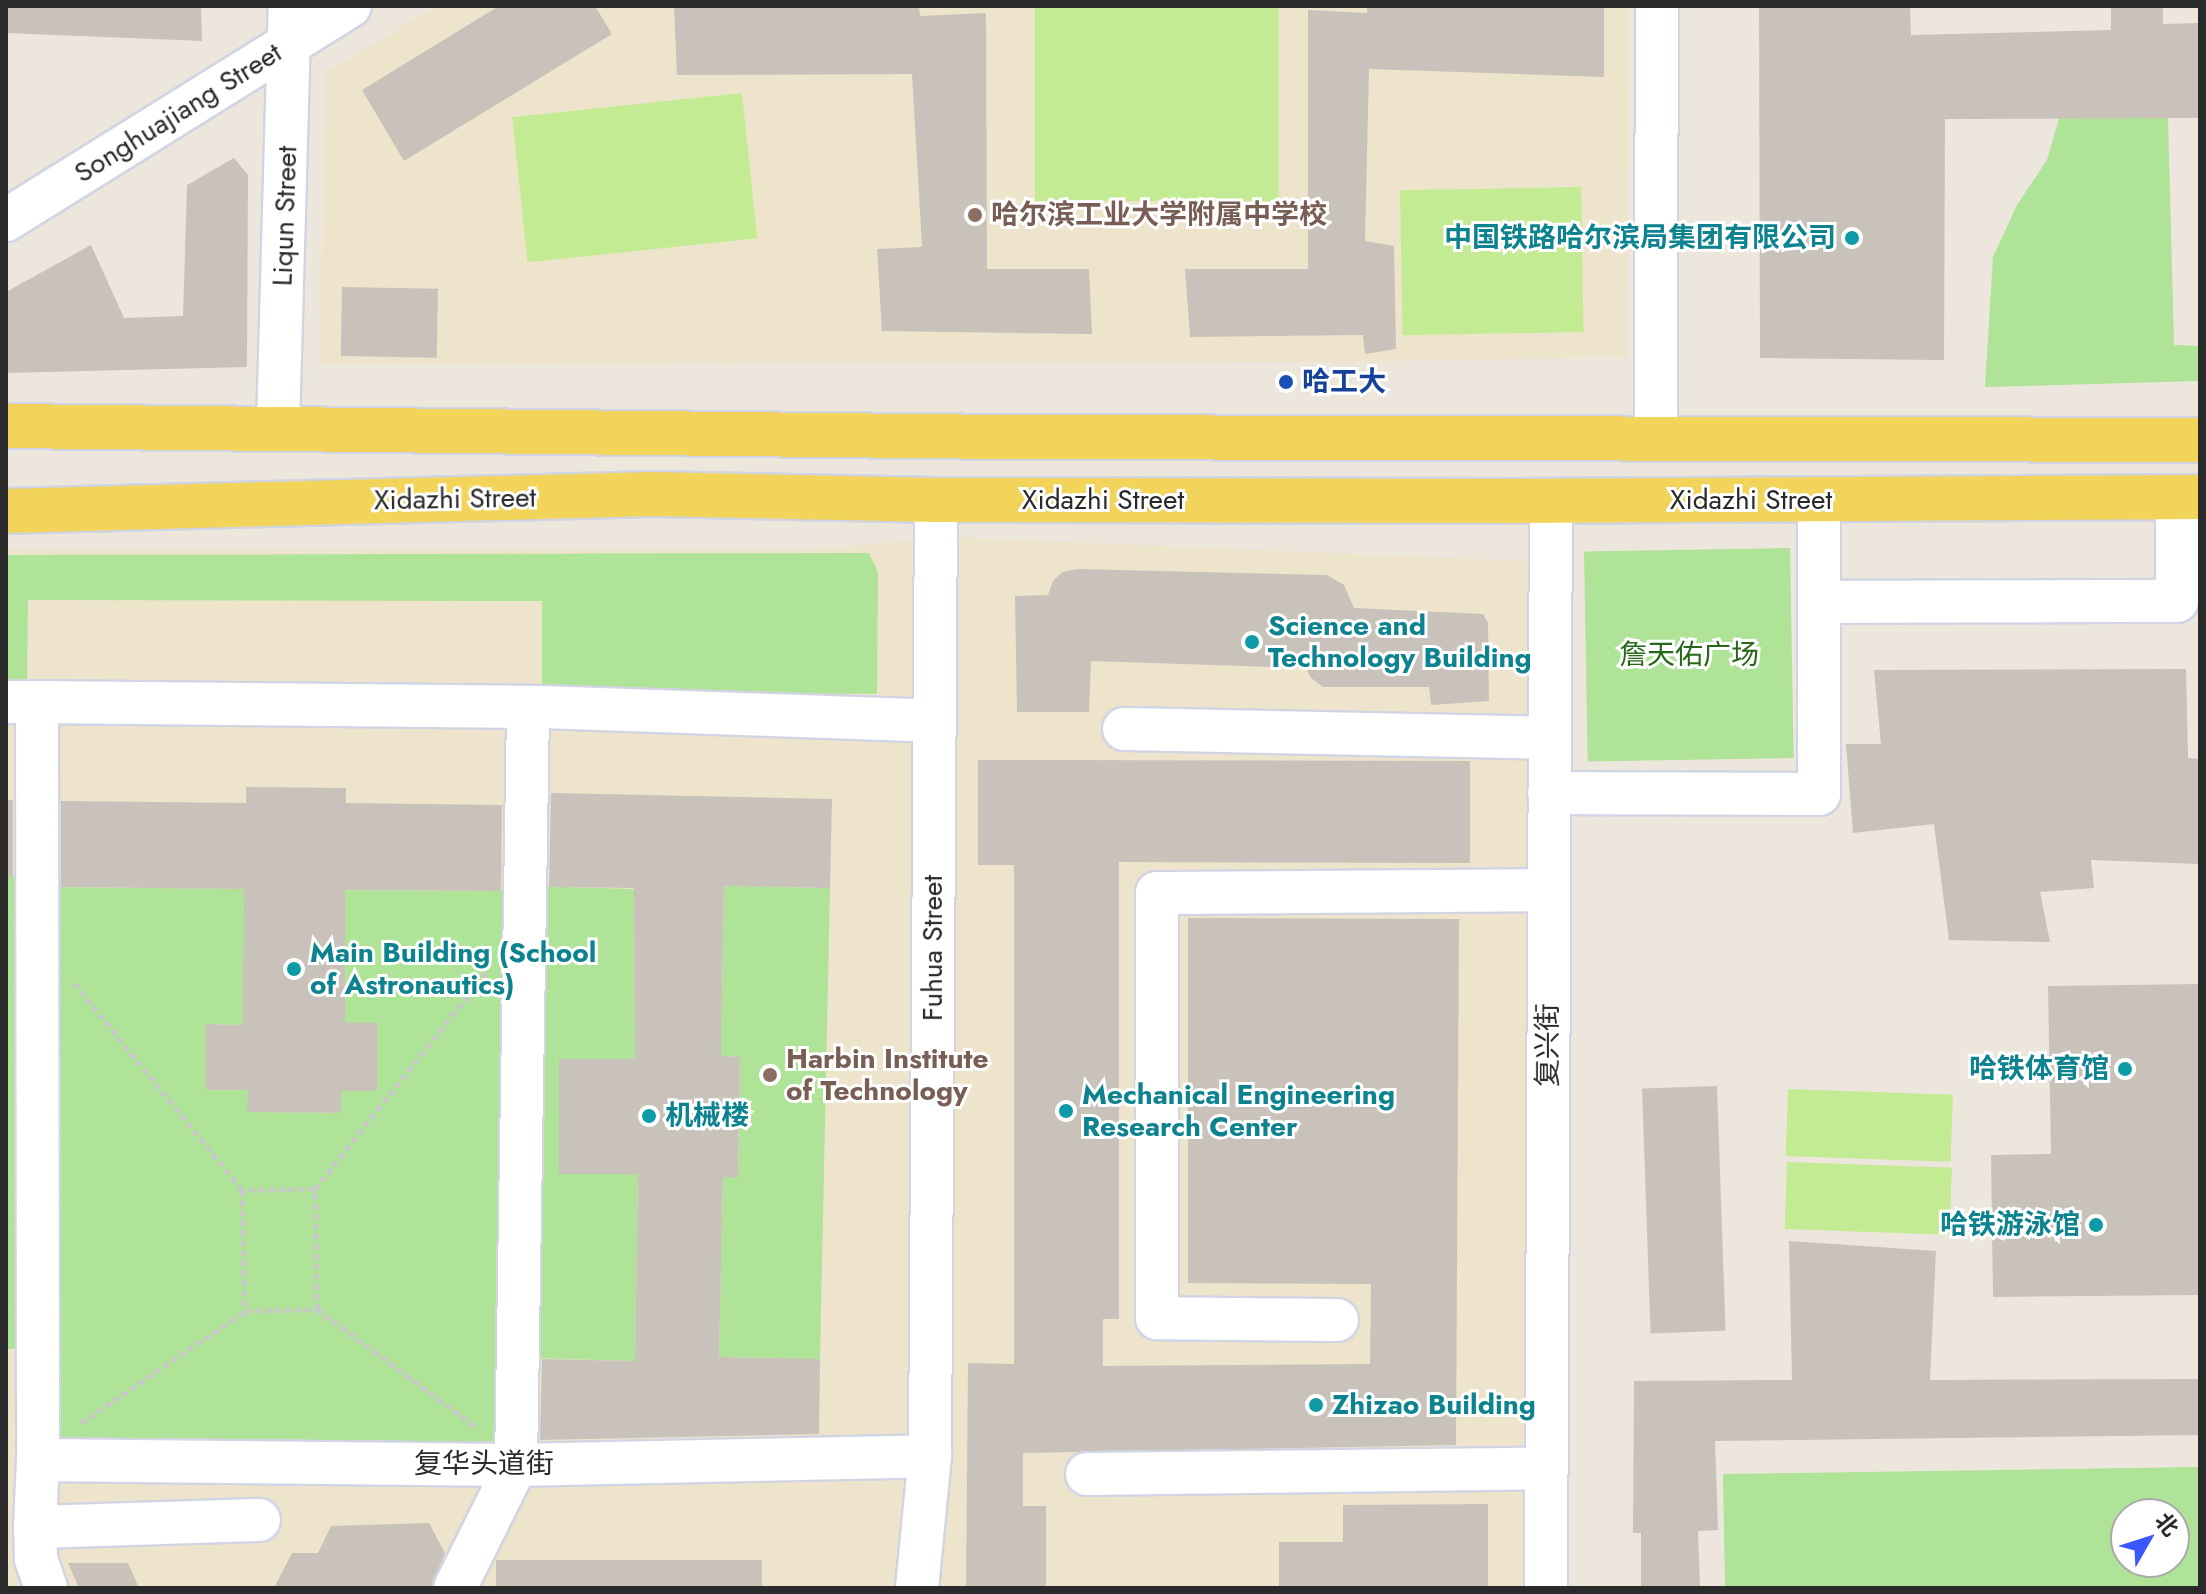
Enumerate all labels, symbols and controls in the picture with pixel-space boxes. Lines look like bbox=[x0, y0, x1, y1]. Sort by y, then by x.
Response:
street label: Songhuajiang Street bbox=[68, 36, 288, 190]
street label: Liqun Street bbox=[266, 145, 304, 287]
place label: 哈尔滨工业大学附属中学校 bbox=[991, 198, 1327, 232]
marker: 哈尔滨工业大学附属中学校 bbox=[966, 206, 984, 224]
place label: 中国铁路哈尔滨局集团有限公司 bbox=[1444, 221, 1836, 255]
marker: 中国铁路哈尔滨局集团有限公司 bbox=[1843, 229, 1861, 247]
place label: 哈工大 bbox=[1302, 365, 1386, 399]
marker: 哈工大 bbox=[1277, 373, 1295, 391]
street label: Xidazhi Street bbox=[374, 481, 536, 517]
street label: Xidazhi Street bbox=[1022, 483, 1184, 517]
street label: Xidazhi Street bbox=[1670, 483, 1832, 517]
place label: Science and Technology Building bbox=[1268, 609, 1532, 675]
marker: Science and Technology Building bbox=[1243, 633, 1261, 651]
park label: 詹天佑广场 bbox=[1619, 638, 1759, 672]
street label: Fuhua Street bbox=[916, 875, 950, 1021]
place label: Main Building (School of Astronautics) bbox=[310, 936, 596, 1002]
marker: Main Building (School of Astronautics) bbox=[285, 960, 303, 978]
street label: 复兴街 bbox=[1531, 1003, 1565, 1087]
place label: Harbin Institute of Technology bbox=[786, 1042, 989, 1108]
place label: 哈铁体育馆 bbox=[1969, 1052, 2109, 1086]
marker: 哈铁体育馆 bbox=[2116, 1060, 2134, 1078]
marker: Harbin Institute of Technology bbox=[761, 1066, 779, 1084]
place label: Mechanical Engineering Research Center bbox=[1082, 1078, 1395, 1144]
place label: 机械楼 bbox=[665, 1099, 749, 1133]
marker: Mechanical Engineering Research Center bbox=[1057, 1102, 1075, 1120]
marker: 机械楼 bbox=[640, 1107, 658, 1125]
place label: 哈铁游泳馆 bbox=[1940, 1208, 2080, 1242]
marker: 哈铁游泳馆 bbox=[2087, 1216, 2105, 1234]
place label: Zhizao Building bbox=[1332, 1388, 1536, 1422]
marker: Zhizao Building bbox=[1307, 1396, 1325, 1414]
street label: 复华头道街 bbox=[414, 1447, 554, 1481]
north arrow bbox=[2110, 1498, 2190, 1578]
text: 北 bbox=[2148, 1506, 2186, 1543]

